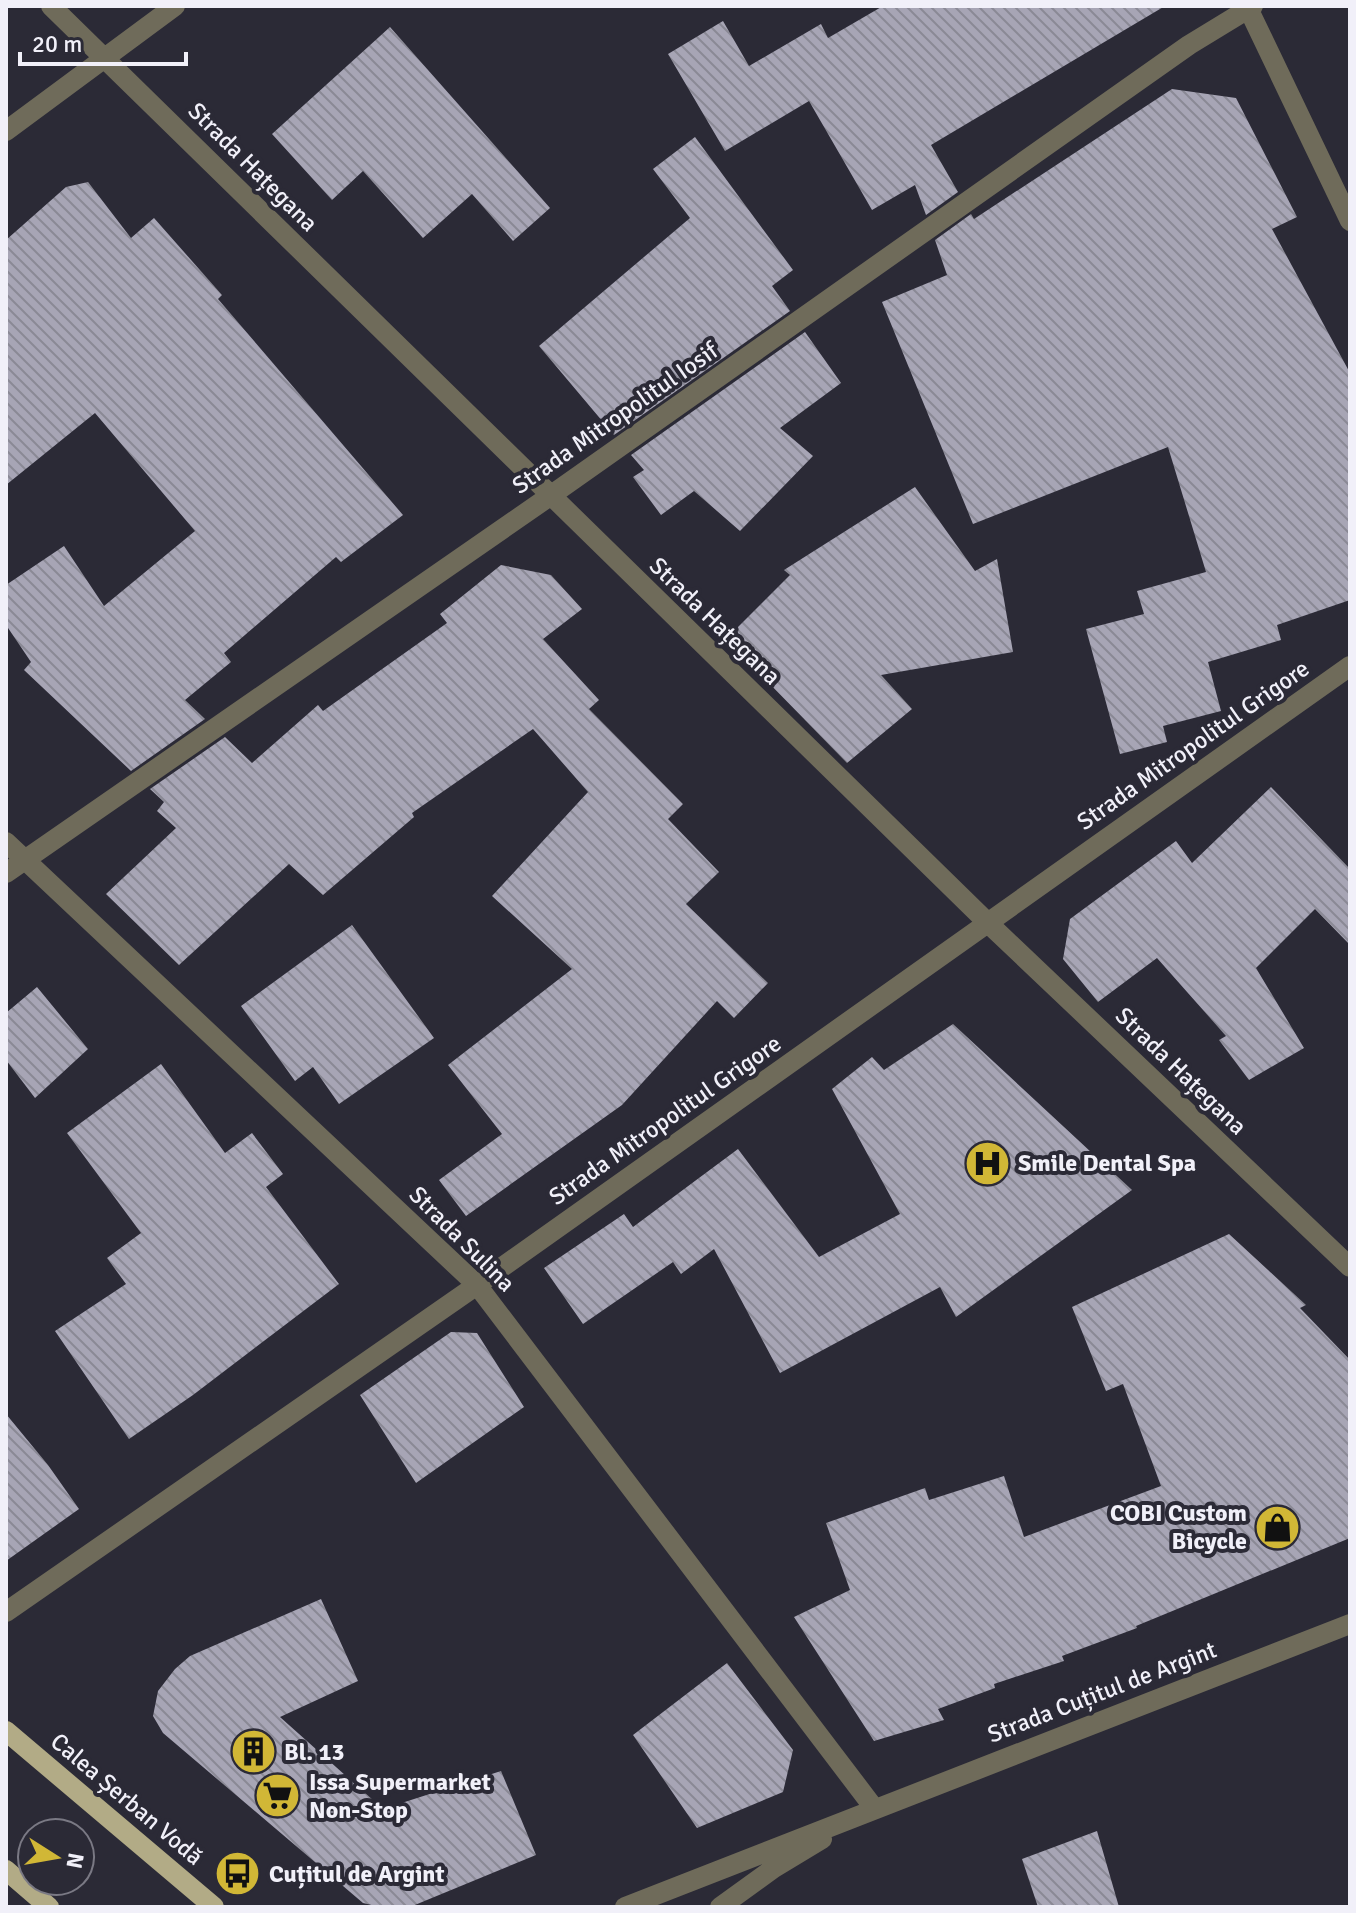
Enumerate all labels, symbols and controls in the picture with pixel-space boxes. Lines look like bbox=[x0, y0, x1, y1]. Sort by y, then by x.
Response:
scale bar bbox=[20, 16, 186, 66]
text: 20 m bbox=[32, 29, 82, 59]
street label: Strada Hațegana bbox=[182, 96, 324, 238]
street label: Strada Mitropolitul Iosif bbox=[506, 335, 725, 500]
street label: Strada Hațegana bbox=[643, 551, 787, 691]
street label: Strada Mitropolitul Grigore bbox=[1071, 653, 1315, 837]
street label: Strada Hațegana bbox=[1109, 1001, 1253, 1141]
street label: Strada Mitropolitul Grigore bbox=[543, 1028, 787, 1212]
hospital icon: Smile Dental Spa bbox=[963, 1139, 1011, 1187]
place label: Smile Dental Spa bbox=[1018, 1148, 1196, 1178]
street label: Strada Sulina bbox=[403, 1180, 521, 1298]
place label: COBI Custom Bicycle bbox=[1110, 1498, 1247, 1556]
shop icon: COBI Custom Bicycle bbox=[1254, 1503, 1302, 1551]
street label: Strada Cuțitul de Argint bbox=[983, 1634, 1221, 1750]
street label: Calea Șerban Vodă bbox=[45, 1726, 209, 1872]
building icon: Bl. 13 bbox=[229, 1728, 277, 1776]
place label: Bl. 13 bbox=[284, 1737, 344, 1767]
place label: Issa Supermarket Non-Stop bbox=[309, 1767, 491, 1825]
supermarket icon: Issa Supermarket Non-Stop bbox=[254, 1772, 302, 1820]
north arrow bbox=[16, 1817, 96, 1897]
bus stop icon: Cuțitul de Argint bbox=[214, 1850, 262, 1898]
text: N bbox=[60, 1851, 90, 1871]
place label: Cuțitul de Argint bbox=[269, 1859, 444, 1889]

